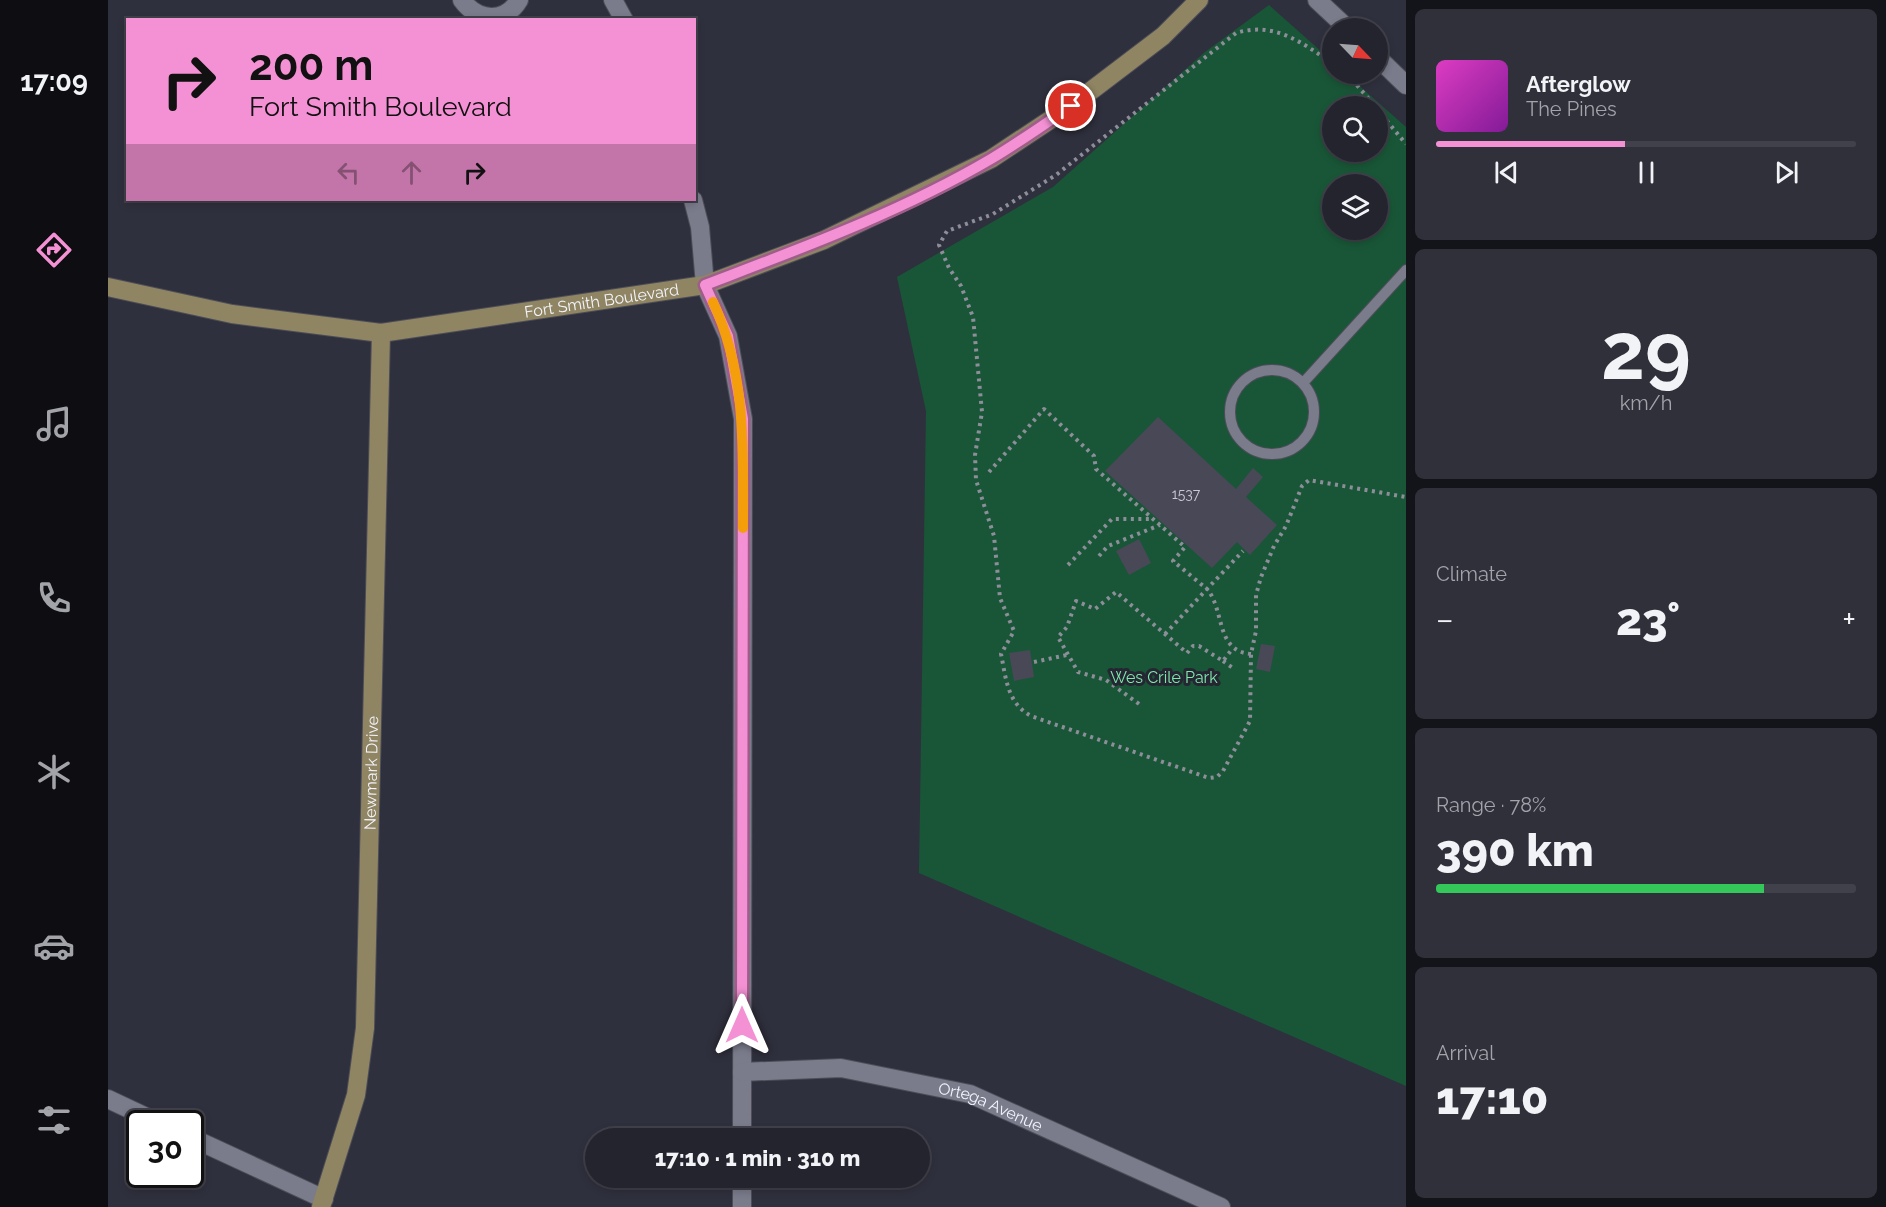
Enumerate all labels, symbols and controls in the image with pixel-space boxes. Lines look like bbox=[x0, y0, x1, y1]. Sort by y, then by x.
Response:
north arrow bbox=[1322, 18, 1388, 84]
map controls bbox=[1322, 18, 1388, 240]
text: 200 m bbox=[249, 41, 373, 90]
icon: right bbox=[150, 42, 228, 120]
text: 17:09 bbox=[20, 66, 88, 97]
text: Afterglow bbox=[1526, 71, 1631, 97]
pin bbox=[1045, 80, 1096, 131]
icon: arrive bbox=[1054, 89, 1087, 122]
text: Fort Smith Boulevard bbox=[249, 91, 512, 122]
button: search bbox=[1322, 96, 1388, 162]
text: The Pines bbox=[1526, 97, 1617, 121]
icon: left bbox=[332, 156, 365, 189]
icon: ahead bbox=[395, 156, 428, 189]
icon: right bbox=[458, 156, 491, 189]
icon: previous bbox=[1490, 156, 1523, 189]
icon: pause bbox=[1630, 156, 1663, 189]
icon: next bbox=[1770, 156, 1803, 189]
button: layers bbox=[1322, 174, 1388, 240]
icon: directions bbox=[33, 229, 75, 271]
street label: Fort Smith Boulevard bbox=[523, 280, 680, 322]
text: 29 bbox=[1601, 306, 1691, 397]
text: km/h bbox=[1620, 391, 1672, 415]
icon: music bbox=[33, 403, 75, 445]
house number: 1537 bbox=[1172, 486, 1201, 502]
text: Climate bbox=[1436, 562, 1507, 586]
icon: phone bbox=[33, 577, 75, 619]
text: 23° bbox=[1616, 593, 1680, 646]
text: − bbox=[1436, 600, 1454, 639]
text: + bbox=[1842, 600, 1856, 639]
park label: Wes Crile Park bbox=[1110, 668, 1218, 687]
street label: Newmark Drive bbox=[361, 716, 382, 830]
icon: climate bbox=[33, 751, 75, 793]
text: Range · 78% bbox=[1436, 793, 1546, 817]
text: 390 km bbox=[1436, 824, 1594, 877]
icon: car bbox=[33, 925, 75, 967]
position arrow bbox=[710, 993, 774, 1057]
text: Arrival bbox=[1436, 1041, 1495, 1065]
text: 17:10 bbox=[1436, 1072, 1549, 1125]
street label: Ortega Avenue bbox=[937, 1079, 1045, 1135]
icon: filters bbox=[33, 1099, 75, 1141]
speed limit sign: 30 bbox=[126, 1110, 204, 1188]
text: 17:10 · 1 min · 310 m bbox=[655, 1145, 860, 1171]

